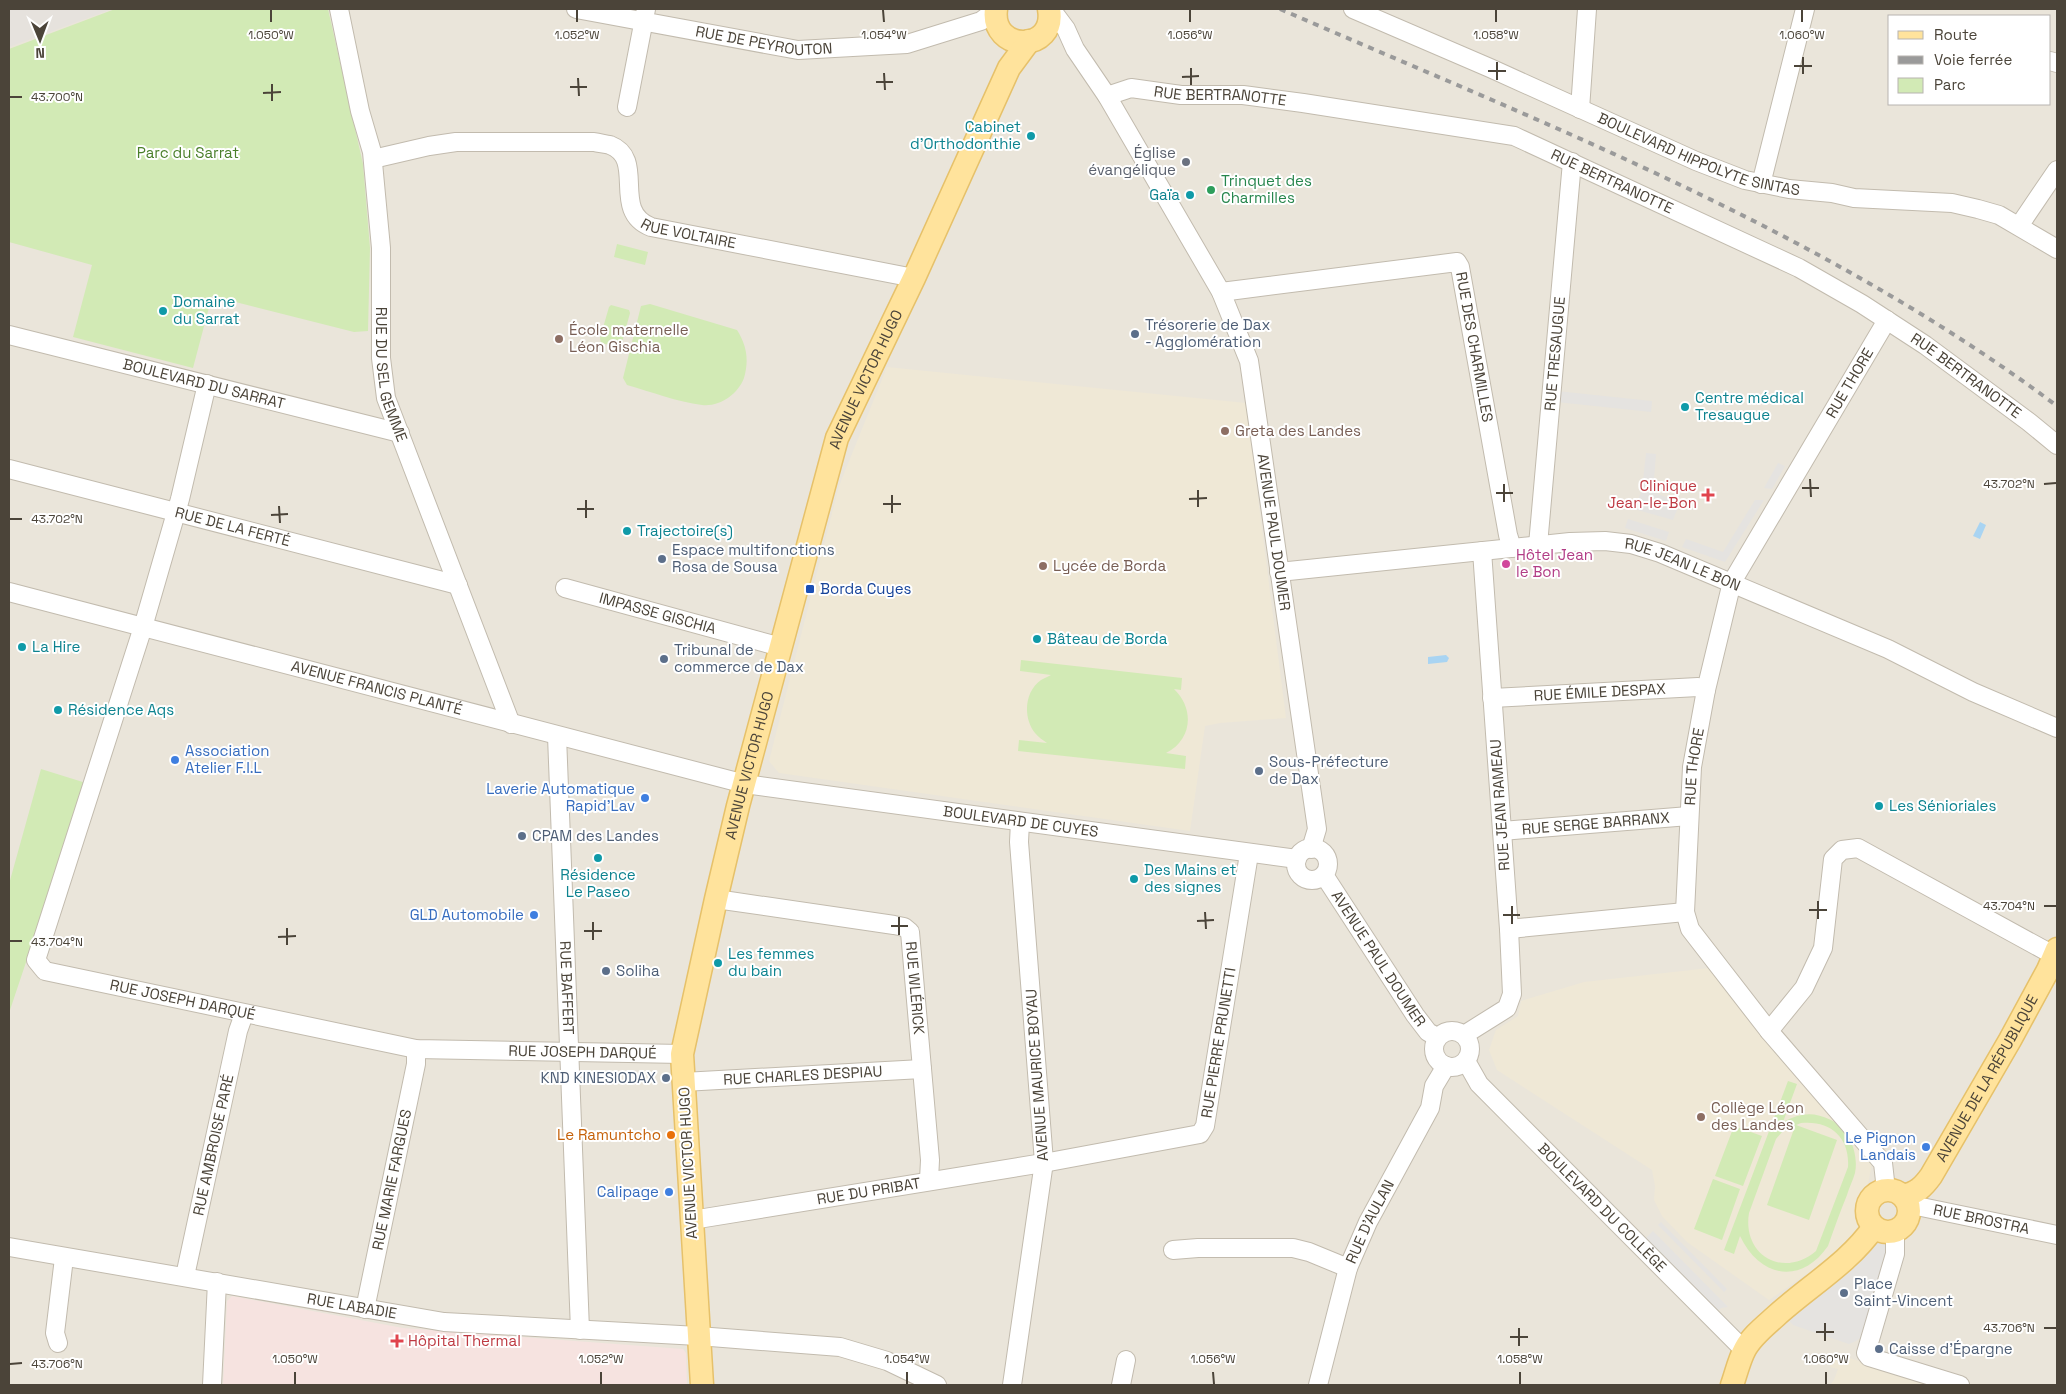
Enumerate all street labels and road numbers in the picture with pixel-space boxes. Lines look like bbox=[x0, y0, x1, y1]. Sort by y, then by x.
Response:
street label: RUE DE PEYROUTON bbox=[694, 21, 833, 59]
street label: RUE BERTRANOTTE bbox=[1153, 81, 1288, 110]
street label: BOULEVARD HIPPOLYTE SINTAS bbox=[1595, 108, 1801, 199]
street label: RUE BERTRANOTTE bbox=[1548, 144, 1677, 218]
street label: RUE VOLTAIRE bbox=[638, 214, 738, 252]
street label: RUE DES CHARMILLES bbox=[1452, 270, 1498, 424]
street label: RUE TRESAUGUE bbox=[1540, 296, 1569, 412]
street label: AVENUE VICTOR HUGO bbox=[824, 306, 906, 451]
street label: RUE DU SEL GEMME bbox=[372, 307, 412, 444]
street label: RUE BERTRANOTTE bbox=[1907, 328, 2026, 422]
street label: RUE THORE bbox=[1821, 344, 1877, 421]
street label: BOULEVARD DU SARRAT bbox=[121, 354, 287, 413]
street label: AVENUE PAUL DOUMER bbox=[1254, 452, 1295, 612]
street label: RUE DE LA FERTÉ bbox=[173, 502, 293, 550]
street label: RUE JEAN LE BON bbox=[1624, 533, 1743, 595]
street label: IMPASSE GISCHIA bbox=[597, 588, 719, 638]
street label: AVENUE FRANCIS PLANTÉ bbox=[289, 656, 464, 719]
street label: RUE ÉMILE DESPAX bbox=[1533, 679, 1667, 705]
street label: AVENUE VICTOR HUGO bbox=[720, 689, 777, 841]
street label: RUE THORE bbox=[1680, 726, 1708, 806]
street label: RUE JEAN RAMEAU bbox=[1485, 739, 1514, 872]
street label: BOULEVARD DE CUYES bbox=[942, 801, 1100, 841]
street label: RUE SERGE BARRANX bbox=[1521, 808, 1671, 838]
street label: AVENUE PAUL DOUMER bbox=[1328, 887, 1430, 1030]
street label: RUE WLÉRICK bbox=[902, 940, 929, 1035]
street label: RUE BAFFERT bbox=[556, 941, 579, 1035]
street label: RUE PIERRE PRUNETTI bbox=[1196, 966, 1240, 1119]
street label: RUE JOSEPH DARQUÉ bbox=[108, 975, 257, 1024]
street label: AVENUE MAURICE BOYAU bbox=[1021, 988, 1052, 1162]
street label: AVENUE DE LA RÉPUBLIQUE bbox=[1931, 991, 2042, 1165]
street label: RUE JOSEPH DARQUÉ bbox=[508, 1041, 657, 1063]
street label: RUE CHARLES DESPIAU bbox=[723, 1061, 883, 1089]
street label: RUE AMBROISE PARÉ bbox=[188, 1072, 237, 1217]
street label: AVENUE VICTOR HUGO bbox=[674, 1087, 701, 1240]
street label: RUE MARIE FARGUES bbox=[367, 1107, 415, 1252]
street label: BOULEVARD DU COLLÈGE bbox=[1534, 1139, 1671, 1276]
street label: RUE DU PRIBAT bbox=[815, 1173, 922, 1209]
street label: RUE D'AULAN bbox=[1341, 1176, 1398, 1266]
street label: RUE BROSTRA bbox=[1932, 1200, 2032, 1238]
street label: RUE LABADIE bbox=[306, 1289, 398, 1323]

